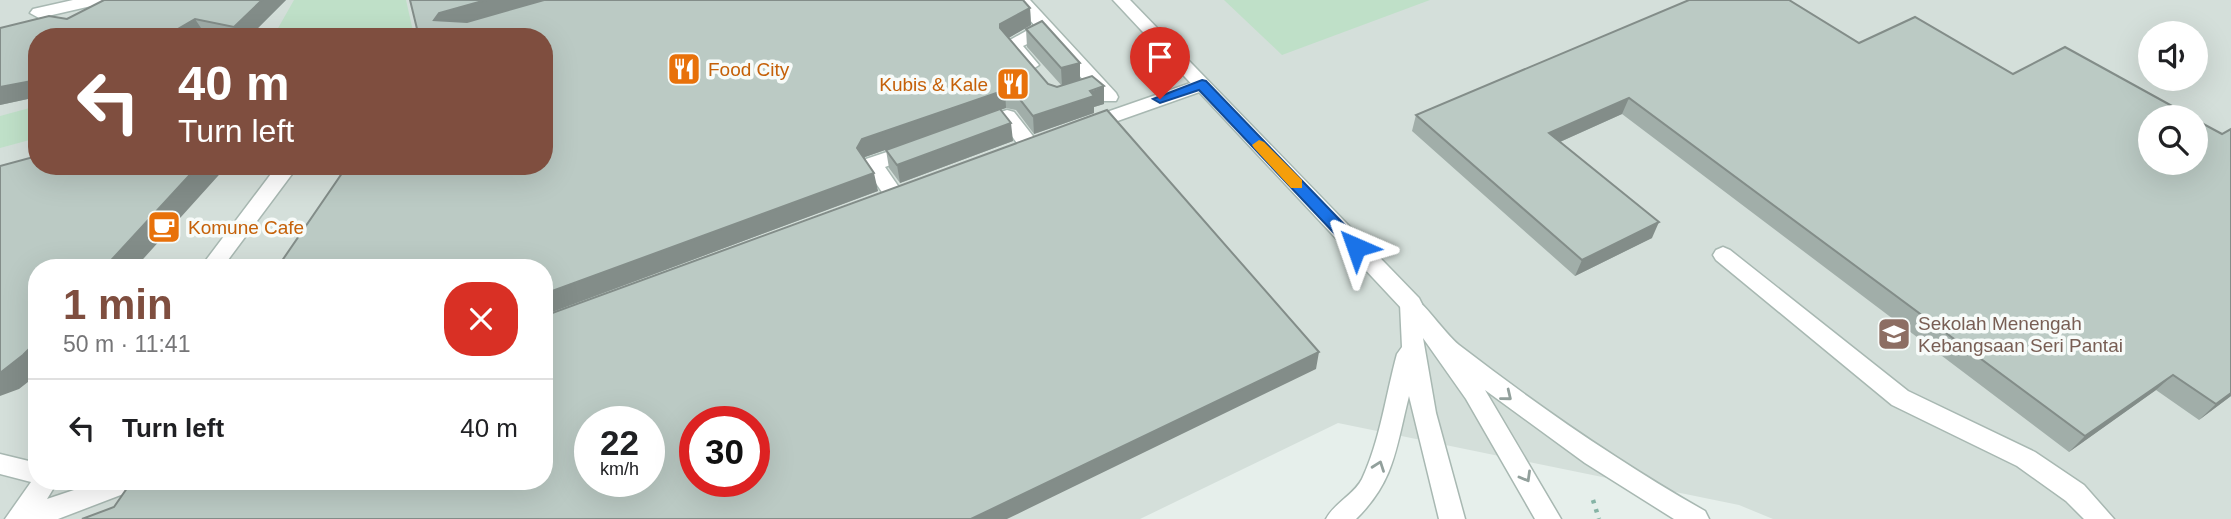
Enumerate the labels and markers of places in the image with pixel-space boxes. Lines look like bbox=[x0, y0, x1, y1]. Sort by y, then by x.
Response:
pin bbox=[1130, 27, 1190, 99]
restaurant icon: Food City bbox=[665, 50, 703, 88]
place label: Food City bbox=[708, 59, 790, 80]
restaurant icon: Kubis & Kale bbox=[994, 65, 1032, 103]
place label: Kubis & Kale bbox=[879, 74, 988, 95]
cafe icon: Komune Cafe bbox=[145, 208, 183, 246]
place label: Komune Cafe bbox=[188, 217, 304, 238]
place label: Sekolah Menengah Kebangsaan Seri Pantai bbox=[1918, 313, 2123, 356]
school or university icon: Sekolah Menengah Kebangsaan Seri Pantai bbox=[1875, 315, 1913, 353]

